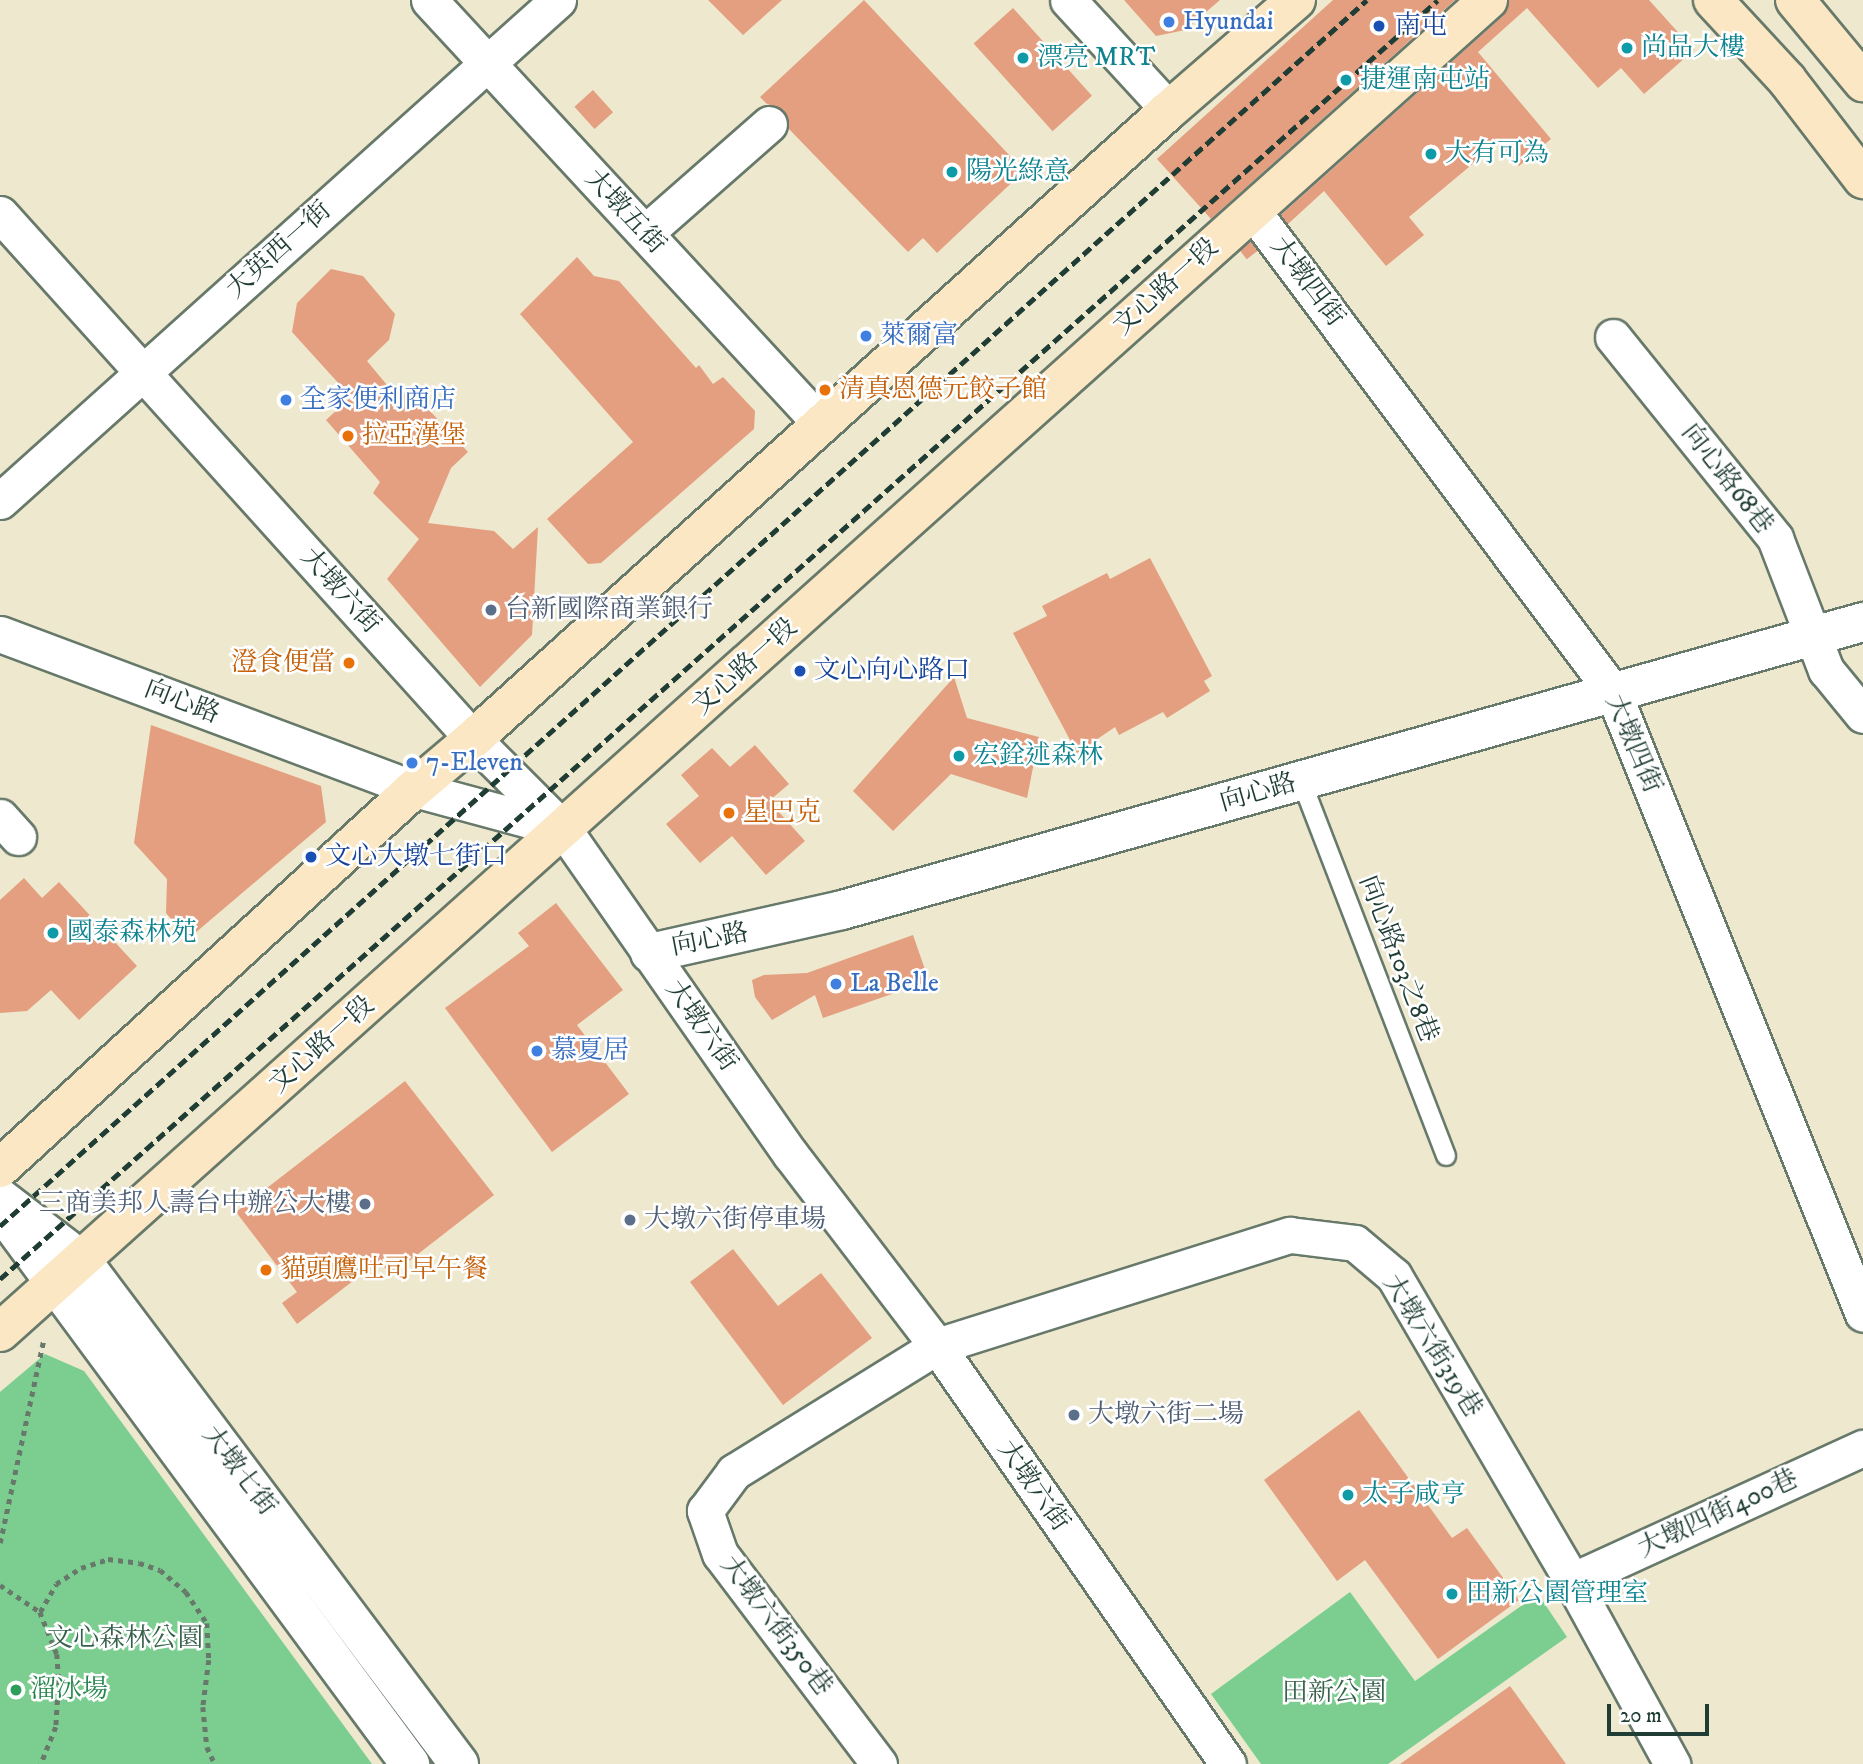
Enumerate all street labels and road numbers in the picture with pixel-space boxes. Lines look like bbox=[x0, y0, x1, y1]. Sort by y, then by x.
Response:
street label: 大墩五街 bbox=[578, 163, 672, 261]
street label: 大英西一街 bbox=[220, 195, 338, 305]
street label: 大墩四街 bbox=[1263, 231, 1351, 333]
street label: 文心路一段 bbox=[1107, 232, 1225, 342]
street label: 向心路68巷 bbox=[1675, 418, 1779, 540]
street label: 大墩六街 bbox=[294, 542, 386, 640]
street label: 文心路一段 bbox=[686, 612, 804, 722]
street label: 向心路 bbox=[140, 673, 224, 731]
street label: 大墩四街 bbox=[1598, 690, 1668, 798]
street label: 向心路 bbox=[1216, 767, 1300, 819]
street label: 向心路103之8巷 bbox=[1352, 871, 1444, 1047]
street label: 向心路 bbox=[669, 917, 751, 963]
street label: 大墩六街 bbox=[658, 974, 744, 1078]
street label: 文心路一段 bbox=[263, 990, 381, 1100]
street label: 大墩六街319巷 bbox=[1376, 1269, 1488, 1423]
street label: 大墩七街 bbox=[195, 1420, 283, 1522]
street label: 大墩六街 bbox=[990, 1434, 1076, 1538]
street label: 大墩四街400巷 bbox=[1633, 1463, 1803, 1565]
street label: 大墩六街350巷 bbox=[713, 1550, 839, 1702]

